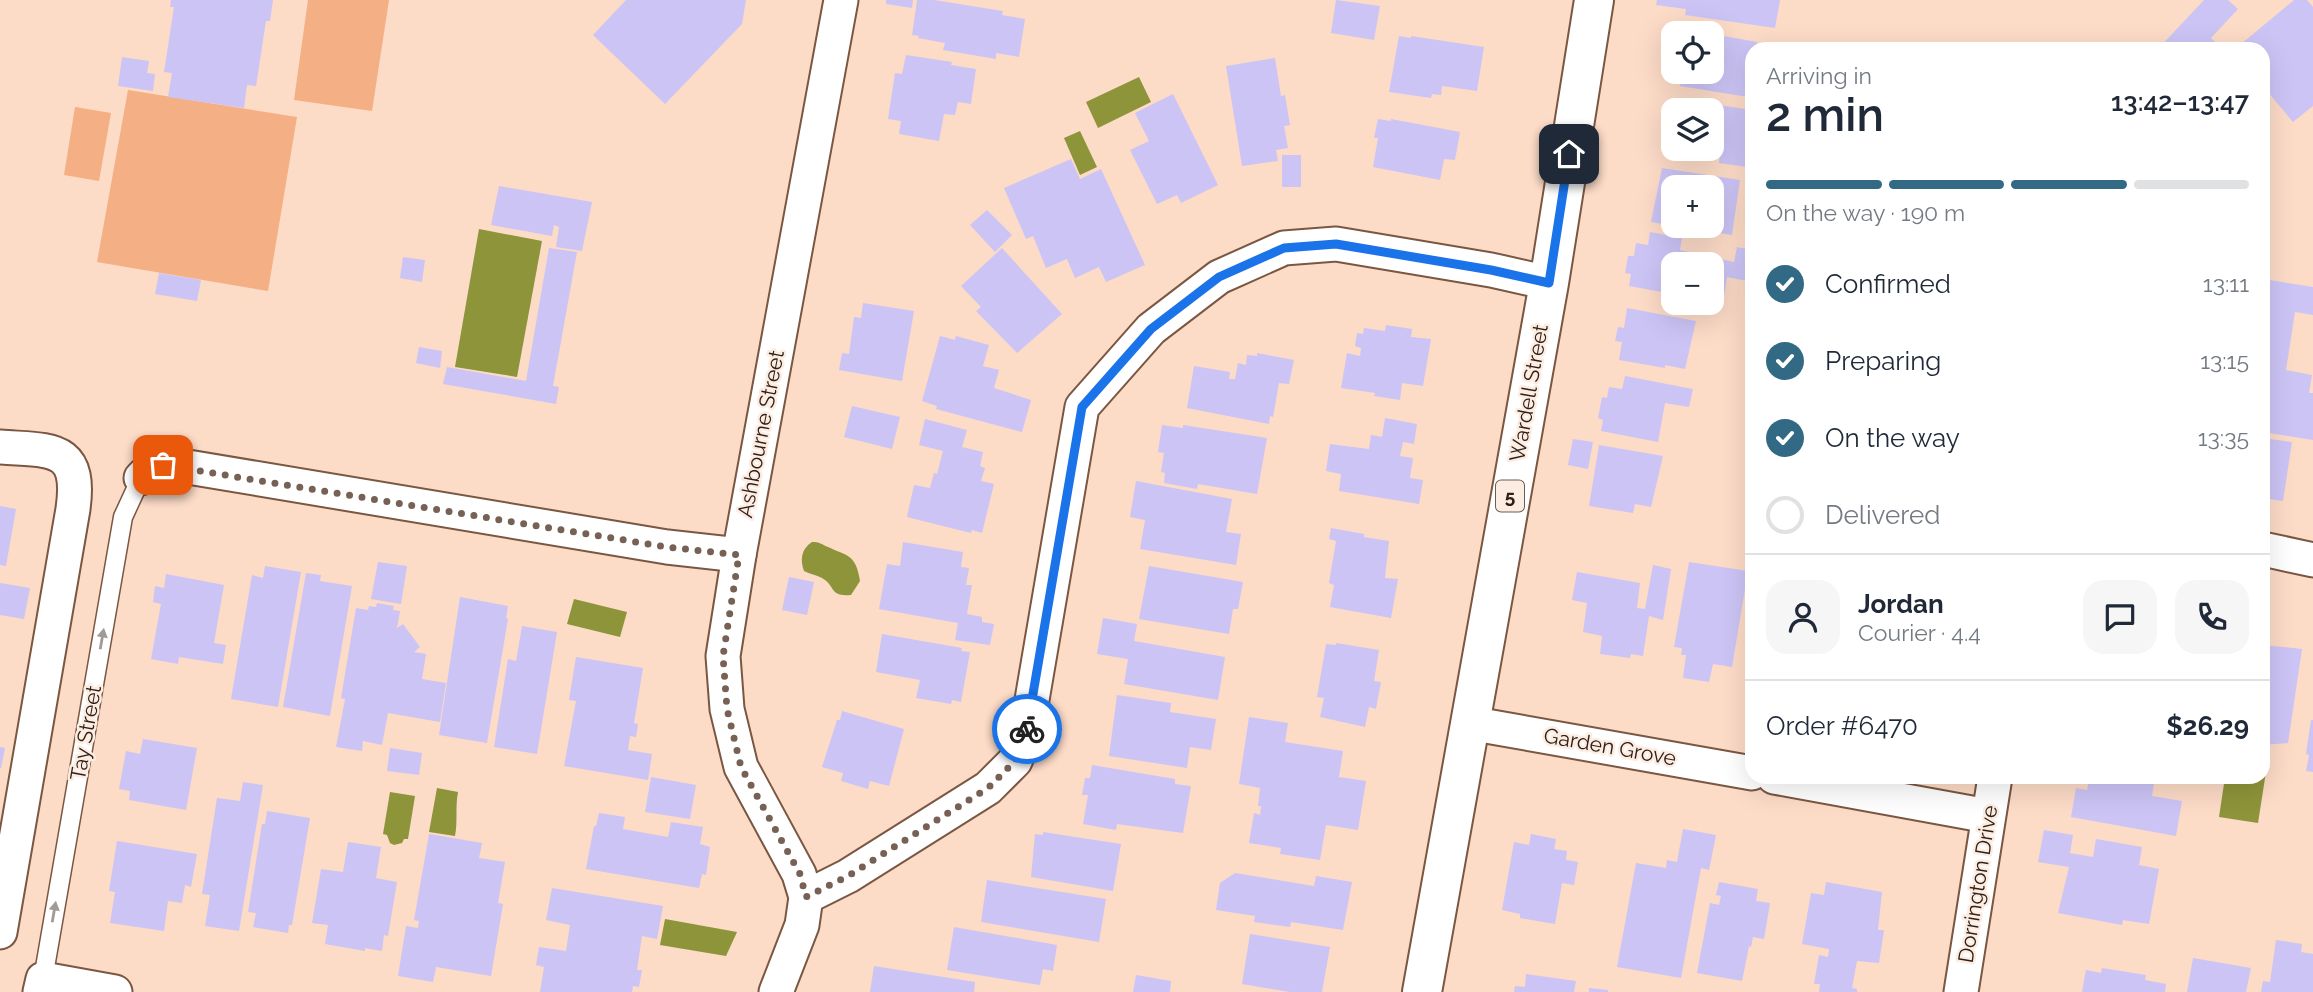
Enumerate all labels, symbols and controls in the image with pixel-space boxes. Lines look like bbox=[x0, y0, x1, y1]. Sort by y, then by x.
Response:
map controls bbox=[1661, 21, 1724, 315]
button: locate bbox=[1661, 21, 1724, 84]
text: Arriving in bbox=[1766, 62, 1872, 89]
text: 13:42–13:47 bbox=[2111, 87, 2249, 117]
text: 2 min bbox=[1766, 88, 1884, 142]
button: layers bbox=[1661, 98, 1724, 161]
pin bbox=[1539, 124, 1599, 184]
icon: home bbox=[1550, 135, 1588, 173]
button: + bbox=[1661, 175, 1724, 238]
text: On the way · 190 m bbox=[1766, 199, 1965, 226]
button: − bbox=[1661, 252, 1724, 315]
icon: check bbox=[1766, 265, 1804, 303]
text: Confirmed bbox=[1825, 269, 1951, 299]
text: 13:11 bbox=[2203, 270, 2249, 297]
street label: Wardell Street bbox=[1504, 322, 1553, 464]
icon: check bbox=[1766, 342, 1804, 380]
text: Preparing bbox=[1825, 346, 1941, 376]
text: 13:15 bbox=[2200, 347, 2249, 374]
street label: Ashbourne Street bbox=[732, 348, 789, 520]
icon: check bbox=[1766, 419, 1804, 457]
text: On the way bbox=[1825, 423, 1960, 453]
text: 13:35 bbox=[2198, 424, 2249, 451]
pin bbox=[133, 435, 193, 495]
icon: bag bbox=[144, 446, 182, 484]
road number: 5 bbox=[1496, 481, 1524, 512]
text: Delivered bbox=[1825, 500, 1940, 530]
button: person bbox=[1766, 580, 1840, 654]
button: chat bbox=[2083, 580, 2157, 654]
button: phone bbox=[2175, 580, 2249, 654]
text: Jordan bbox=[1858, 589, 1944, 619]
text: Courier · 4.4 bbox=[1858, 619, 1981, 646]
one-way arrow bbox=[97, 628, 108, 650]
street label: Tay Street bbox=[65, 683, 106, 782]
courier bbox=[992, 694, 1062, 764]
icon: bike bbox=[1008, 710, 1046, 748]
text: Order #6470 bbox=[1766, 711, 1918, 741]
text: $26.29 bbox=[2166, 711, 2249, 741]
street label: Garden Grove bbox=[1542, 723, 1678, 770]
street label: Dorrington Drive bbox=[1953, 803, 2002, 964]
one-way arrow bbox=[49, 901, 60, 923]

